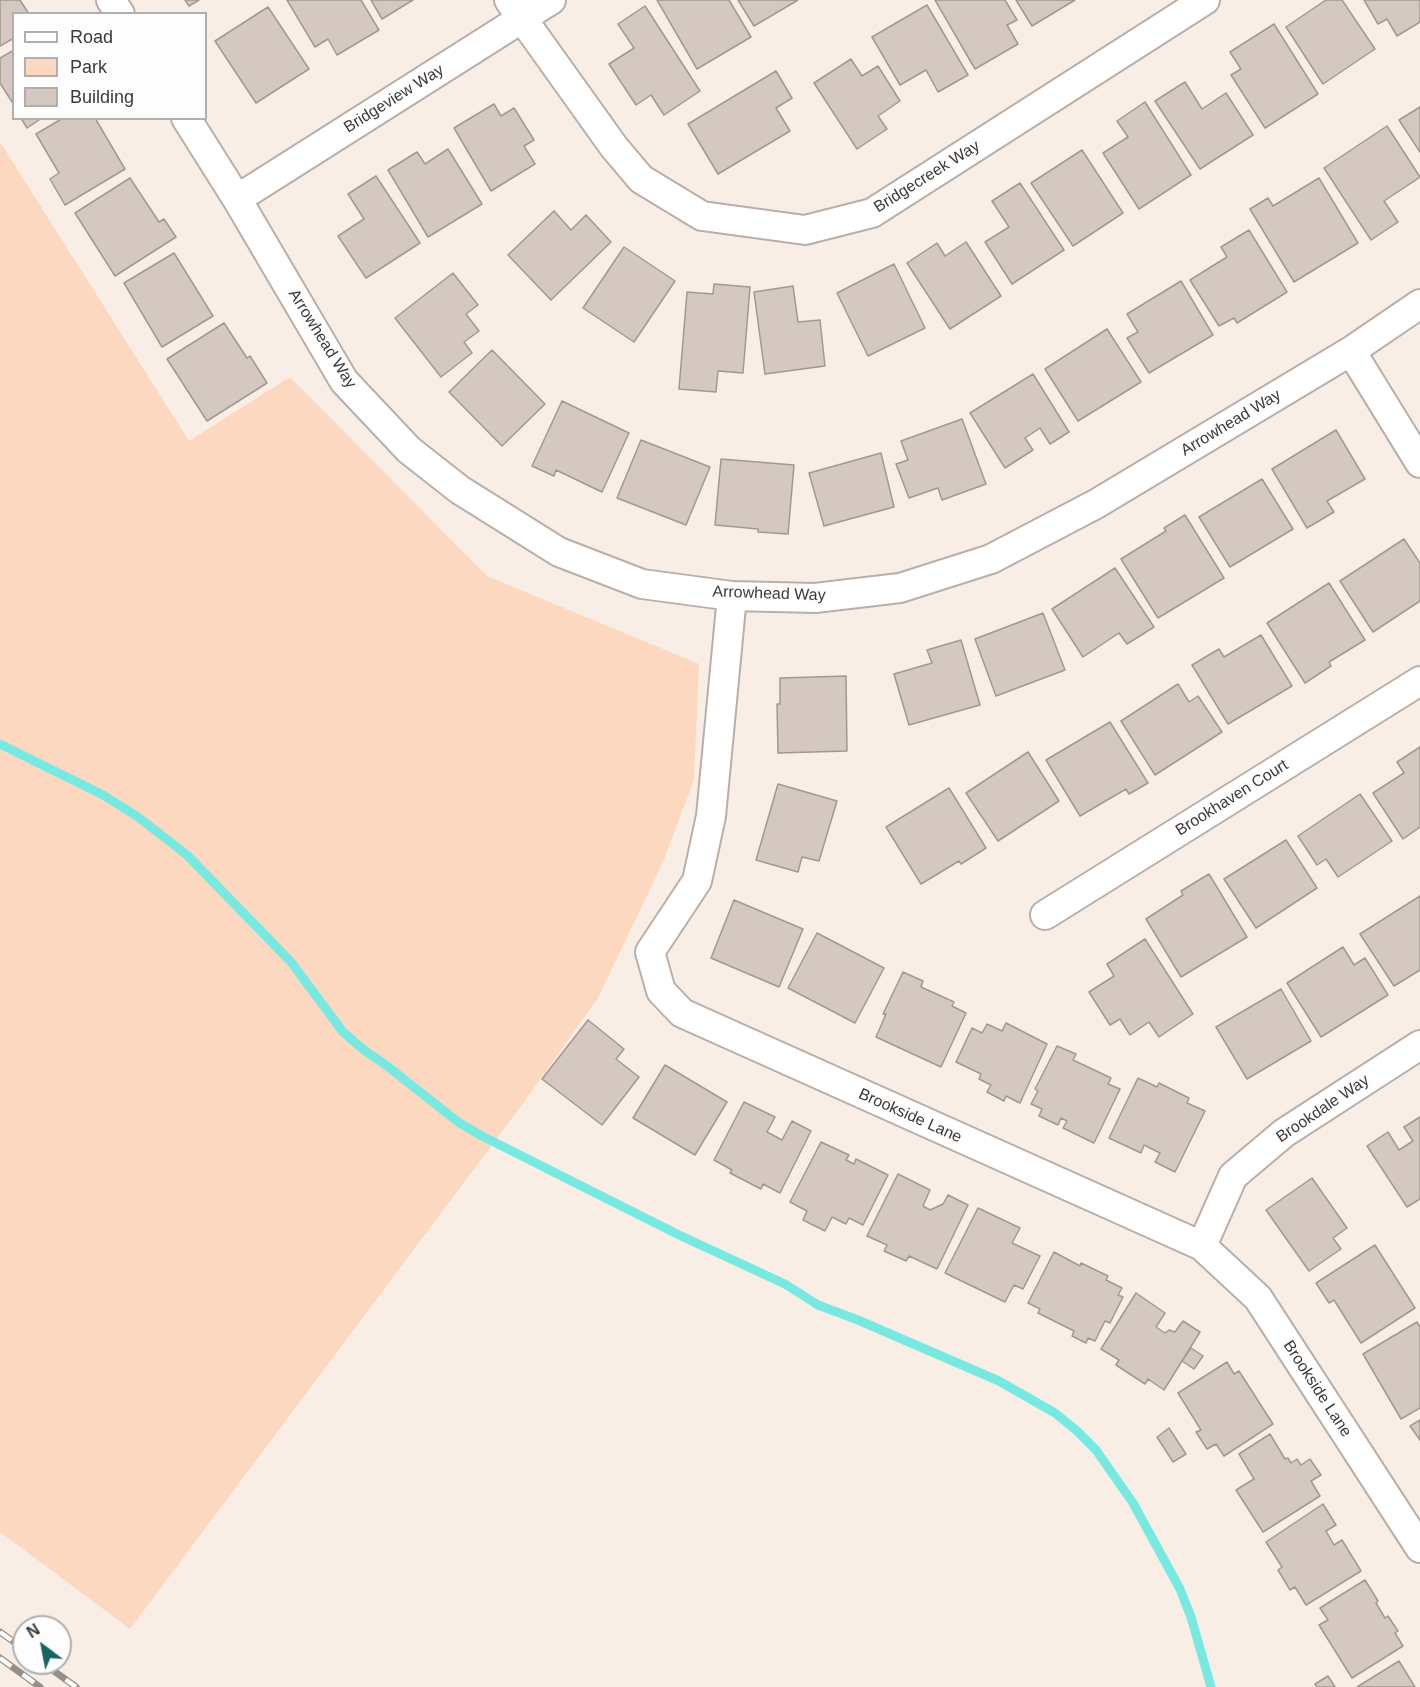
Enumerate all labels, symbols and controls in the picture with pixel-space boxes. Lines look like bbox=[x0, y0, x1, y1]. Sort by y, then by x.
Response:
legend bbox=[12, 12, 207, 120]
text: Road bbox=[70, 27, 113, 47]
text: Park bbox=[70, 57, 107, 77]
street label: Bridgeview Way bbox=[341, 61, 447, 137]
text: Building bbox=[70, 87, 134, 107]
street label: Bridgecreek Way bbox=[871, 137, 983, 217]
street label: Arrowhead Way bbox=[284, 286, 360, 392]
street label: Arrowhead Way bbox=[1178, 386, 1284, 460]
street label: Arrowhead Way bbox=[712, 582, 826, 606]
street label: Brookhaven Court bbox=[1172, 756, 1292, 840]
street label: Brookdale Way bbox=[1273, 1071, 1373, 1147]
street label: Brookside Lane bbox=[855, 1085, 965, 1147]
street label: Brookside Lane bbox=[1279, 1337, 1355, 1441]
north arrow bbox=[12, 1615, 72, 1675]
text: N bbox=[24, 1621, 43, 1641]

